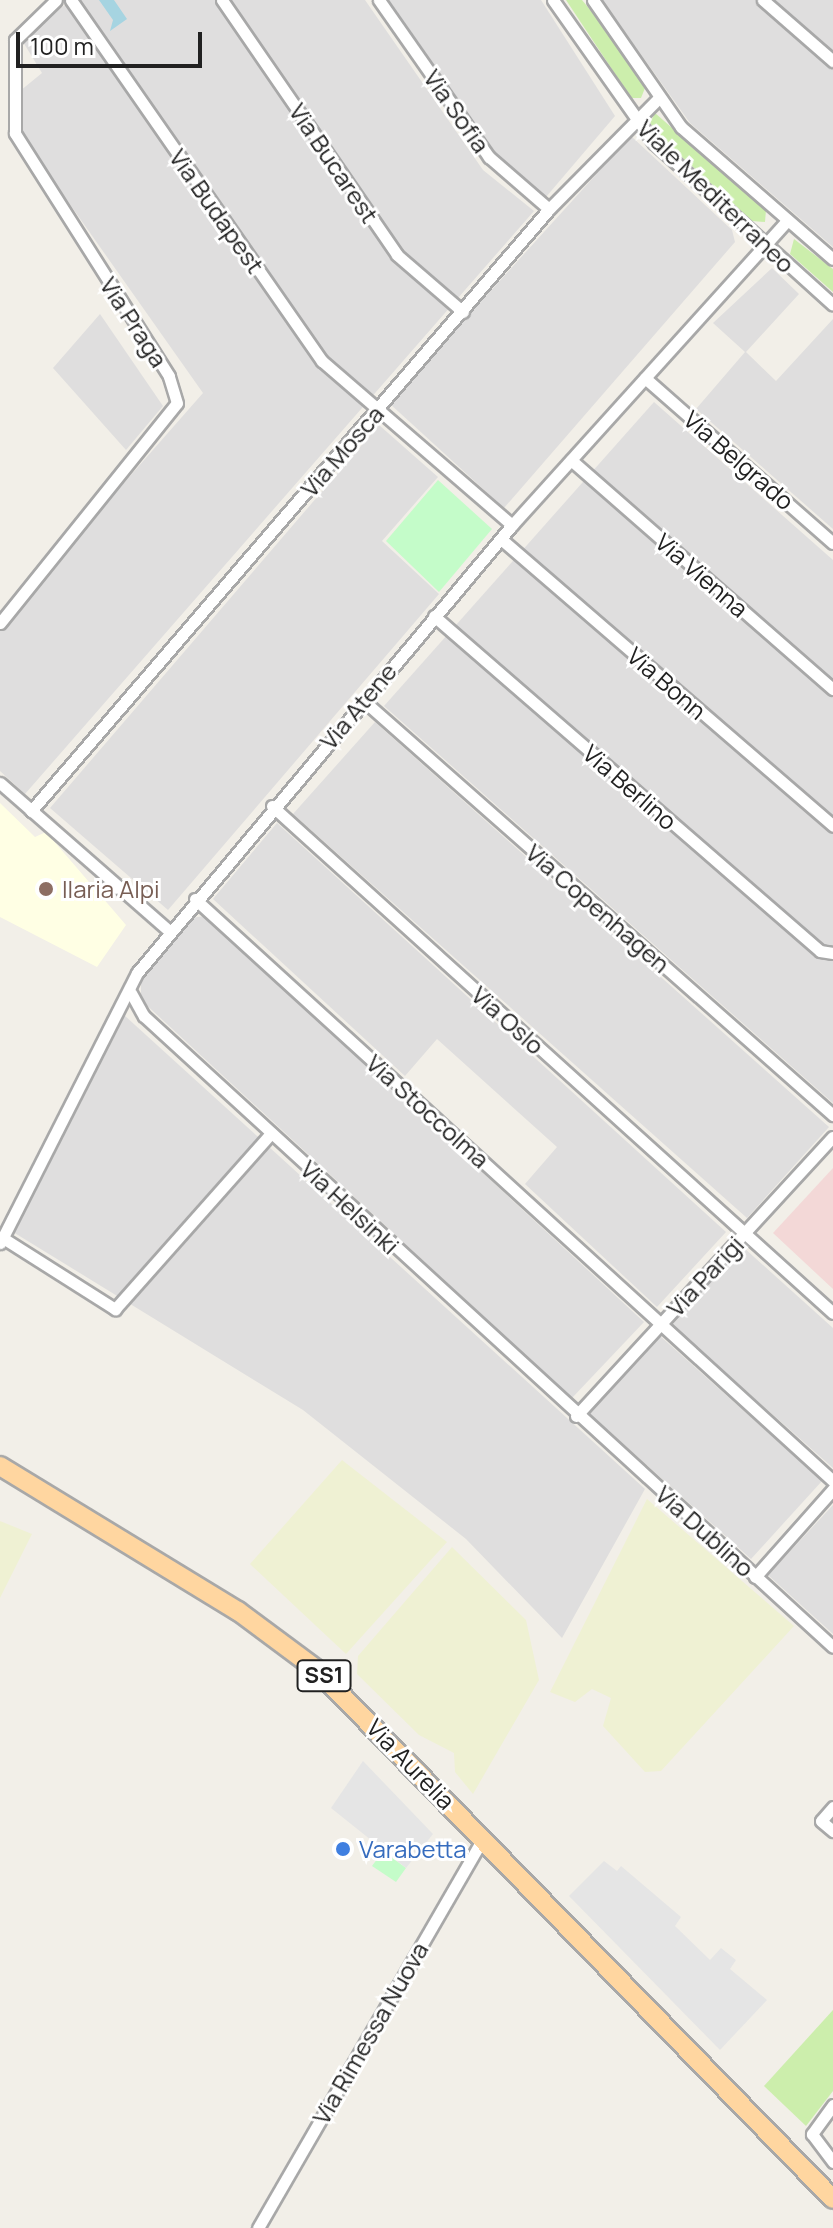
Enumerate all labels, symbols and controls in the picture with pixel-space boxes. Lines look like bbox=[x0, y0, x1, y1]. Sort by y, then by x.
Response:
scale bar bbox=[20, 16, 206, 66]
text: 100 m bbox=[30, 29, 94, 62]
street label: Via Sofia bbox=[418, 64, 496, 158]
street label: Via Bucarest bbox=[284, 98, 384, 228]
street label: Viale Mediterraneo bbox=[632, 114, 800, 278]
street label: Via Budapest bbox=[164, 143, 270, 279]
street label: Via Praga bbox=[94, 272, 174, 372]
street label: Via Mosca bbox=[295, 400, 389, 502]
street label: Via Belgrado bbox=[678, 404, 800, 516]
street label: Via Vienna bbox=[650, 527, 754, 623]
street label: Via Bonn bbox=[622, 641, 712, 725]
street label: Via Atene bbox=[314, 657, 402, 755]
street label: Via Berlino bbox=[577, 739, 683, 835]
street label: Via Copenhagen bbox=[520, 838, 676, 978]
place label: Ilaria Alpi bbox=[62, 875, 160, 903]
marker: Ilaria Alpi bbox=[37, 880, 55, 898]
street label: Via Oslo bbox=[466, 980, 550, 1060]
street label: Via Stoccolma bbox=[361, 1048, 495, 1174]
street label: Via Helsinki bbox=[295, 1154, 405, 1260]
street label: Via Parigi bbox=[661, 1230, 749, 1322]
street label: Via Dublino bbox=[650, 1480, 760, 1582]
road number: SS1 bbox=[296, 1658, 352, 1694]
street label: Via Aurelia bbox=[361, 1713, 461, 1815]
place label: Varabetta bbox=[359, 1835, 467, 1863]
marker: Varabetta bbox=[334, 1840, 352, 1858]
street label: Via Rimessa Nuova bbox=[306, 1937, 434, 2129]

